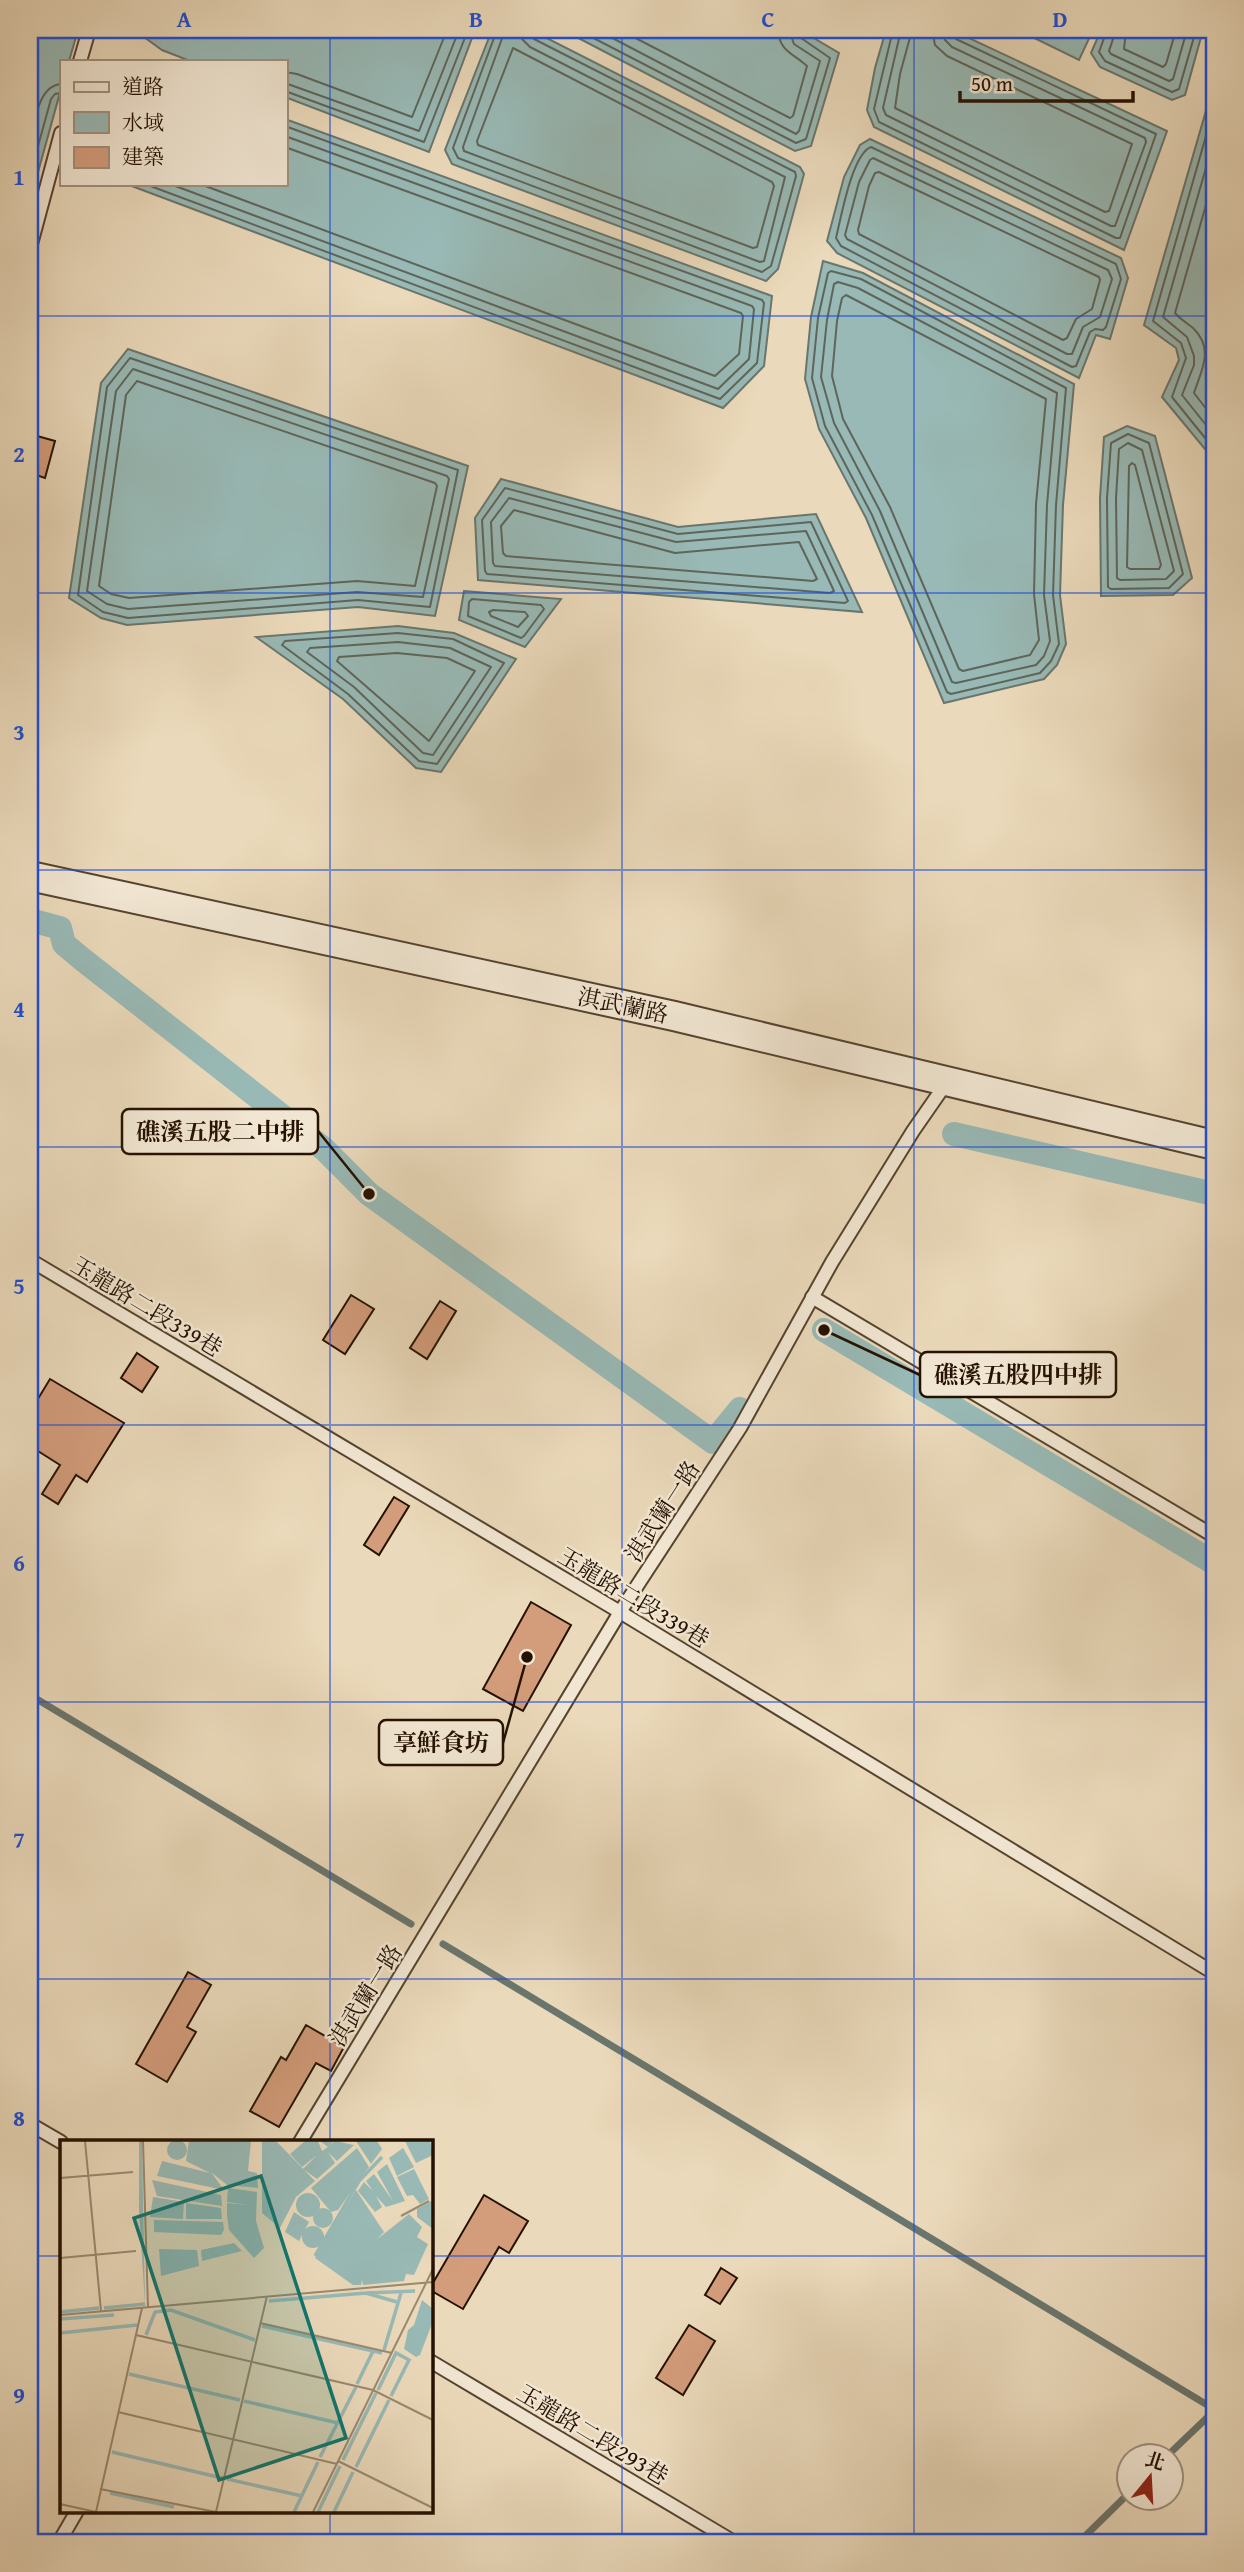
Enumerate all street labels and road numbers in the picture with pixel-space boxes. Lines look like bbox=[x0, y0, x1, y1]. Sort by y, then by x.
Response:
street label: 淇武蘭路 bbox=[575, 979, 671, 1031]
street label: 玉龍路二段339巷 bbox=[65, 1248, 229, 1364]
street label: 淇武蘭一路 bbox=[617, 1454, 707, 1568]
street label: 玉龍路二段339巷 bbox=[552, 1539, 716, 1655]
street label: 淇武蘭一路 bbox=[321, 1937, 409, 2053]
street label: 玉龍路二段293巷 bbox=[511, 2376, 675, 2492]

